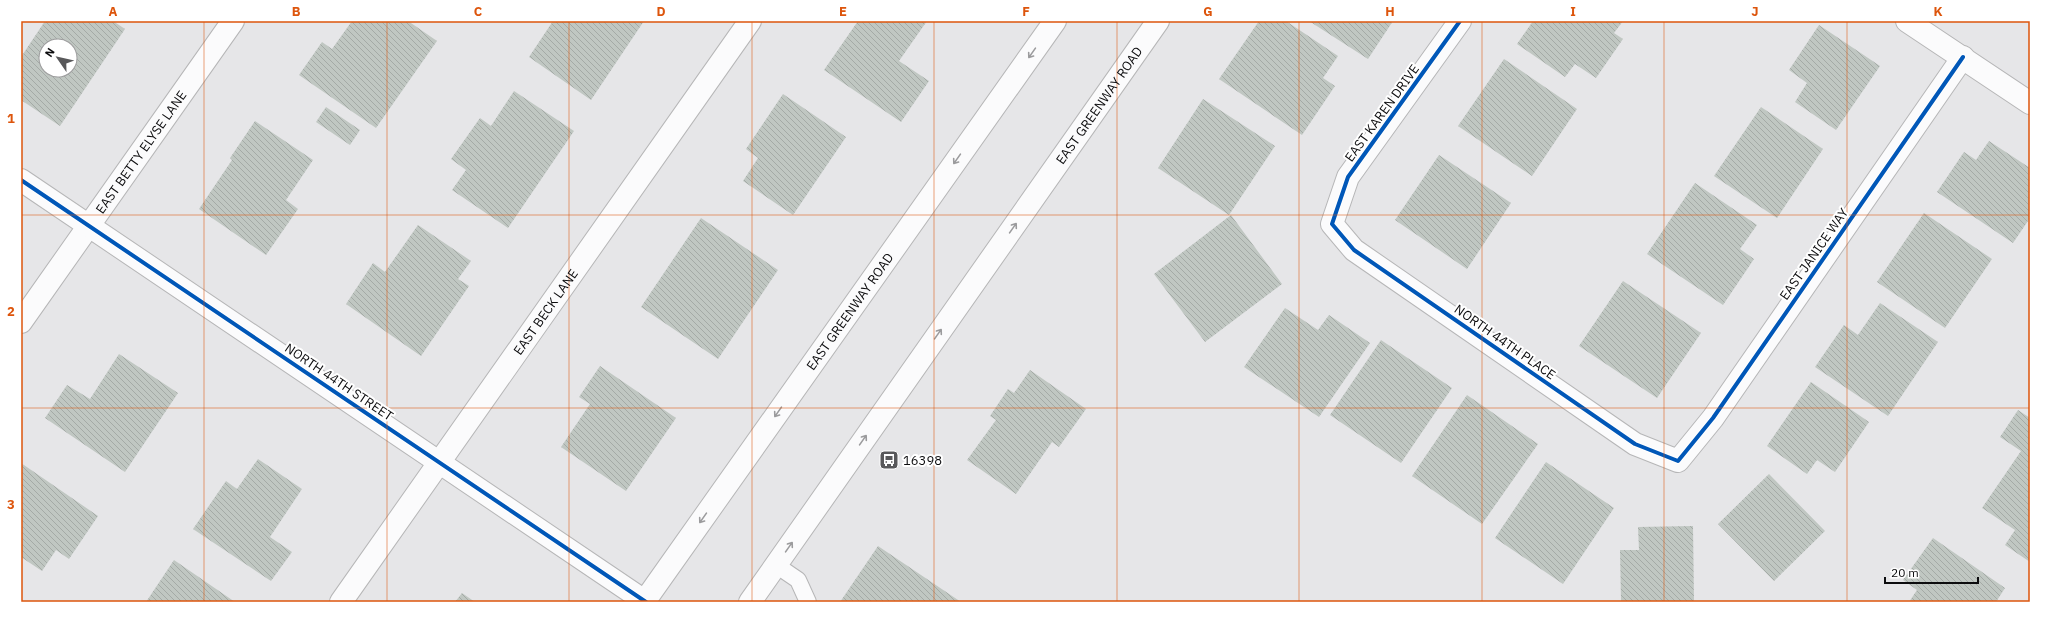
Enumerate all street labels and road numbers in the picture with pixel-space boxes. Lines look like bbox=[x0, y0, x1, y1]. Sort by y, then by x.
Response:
street label: EAST GREENWAY ROAD bbox=[1052, 43, 1146, 167]
street label: EAST KAREN DRIVE bbox=[1341, 61, 1423, 165]
street label: EAST BETTY ELYSE LANE bbox=[92, 87, 190, 217]
street label: EAST JANICE WAY bbox=[1776, 204, 1852, 303]
street label: EAST GREENWAY ROAD bbox=[802, 249, 897, 373]
street label: EAST BECK LANE bbox=[509, 265, 581, 358]
street label: NORTH 44TH PLACE bbox=[1451, 301, 1559, 383]
street label: NORTH 44TH STREET bbox=[282, 339, 397, 425]

